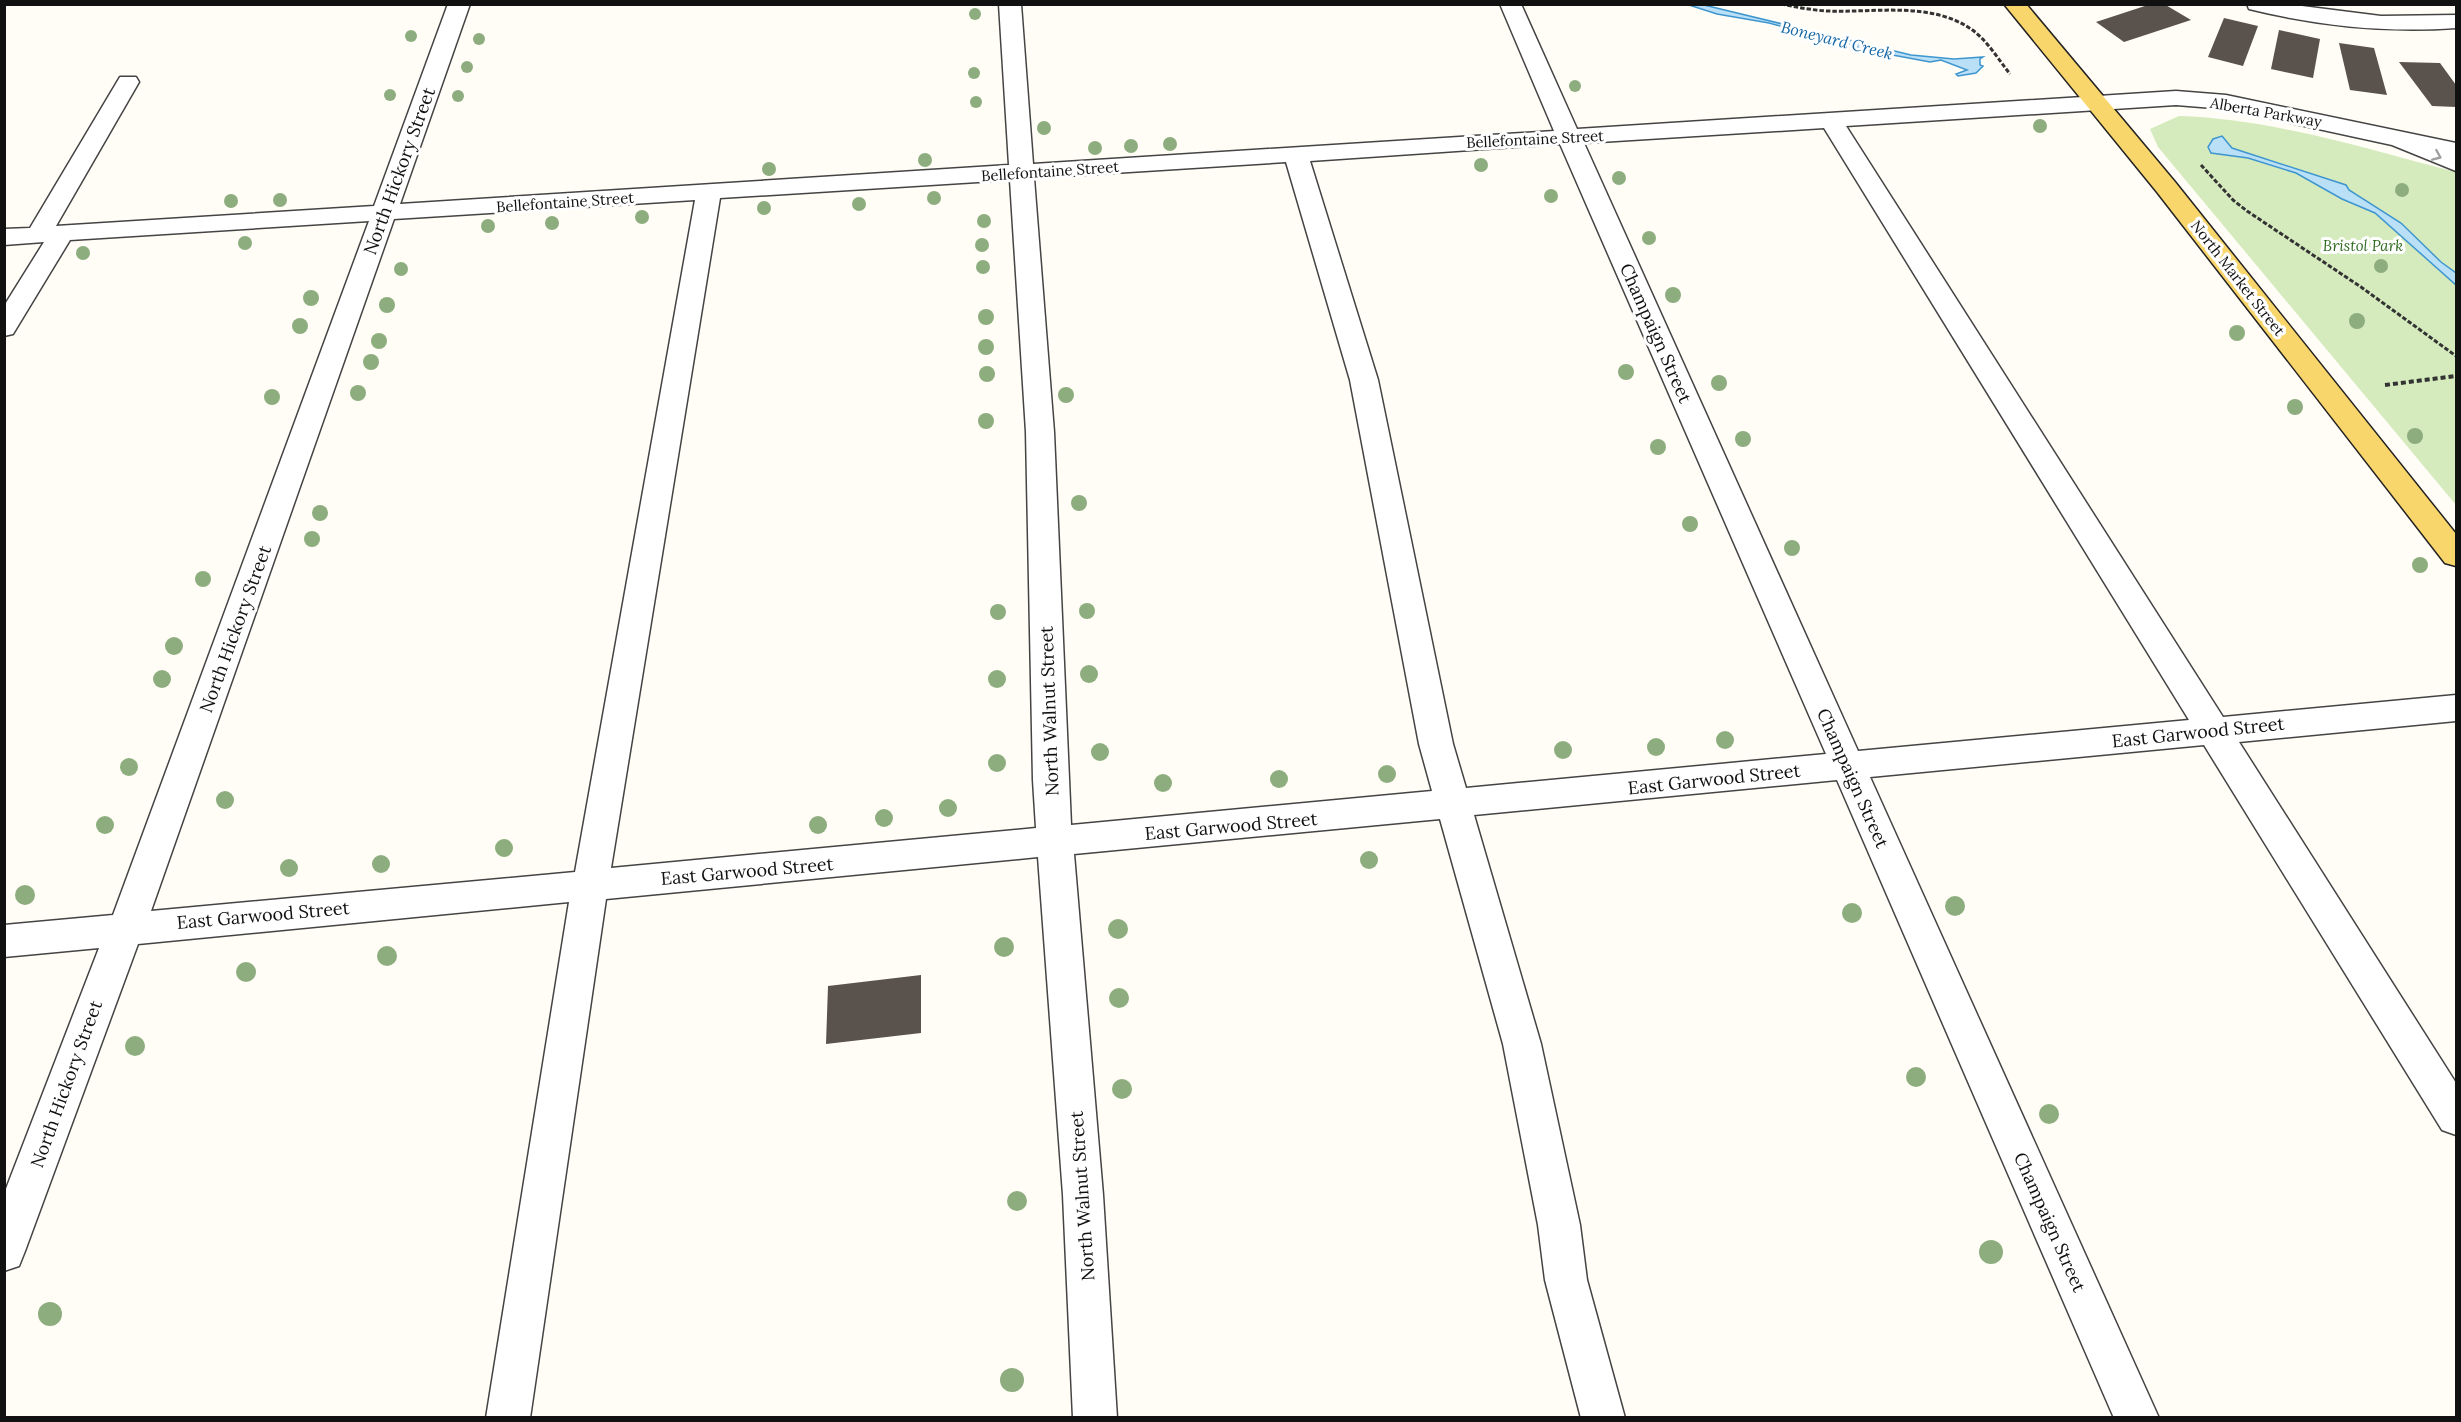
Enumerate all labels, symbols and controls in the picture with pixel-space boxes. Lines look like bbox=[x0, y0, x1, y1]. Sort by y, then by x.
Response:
water label: Boneyard Creek bbox=[1779, 16, 1895, 64]
street label: North Hickory Street bbox=[358, 84, 440, 258]
street label: Alberta Parkway bbox=[2208, 93, 2323, 131]
street label: Bellefontaine Street bbox=[1466, 126, 1605, 152]
one-way arrow bbox=[2431, 148, 2442, 160]
street label: Bellefontaine Street bbox=[981, 157, 1120, 185]
street label: Bellefontaine Street bbox=[496, 188, 635, 216]
street label: North Market Street bbox=[2187, 216, 2289, 340]
park label: Bristol Park bbox=[2323, 236, 2403, 255]
street label: Champaign Street bbox=[1615, 260, 1697, 406]
street label: North Hickory Street bbox=[194, 542, 276, 716]
street label: North Walnut Street bbox=[1035, 625, 1063, 796]
street label: Champaign Street bbox=[1812, 705, 1894, 851]
street label: East Garwood Street bbox=[2111, 712, 2285, 752]
street label: East Garwood Street bbox=[1627, 759, 1801, 799]
street label: East Garwood Street bbox=[1144, 807, 1318, 845]
street label: East Garwood Street bbox=[660, 852, 834, 890]
street label: East Garwood Street bbox=[176, 896, 350, 934]
street label: North Hickory Street bbox=[25, 997, 107, 1171]
street label: North Walnut Street bbox=[1065, 1110, 1099, 1282]
street label: Champaign Street bbox=[2009, 1149, 2091, 1295]

